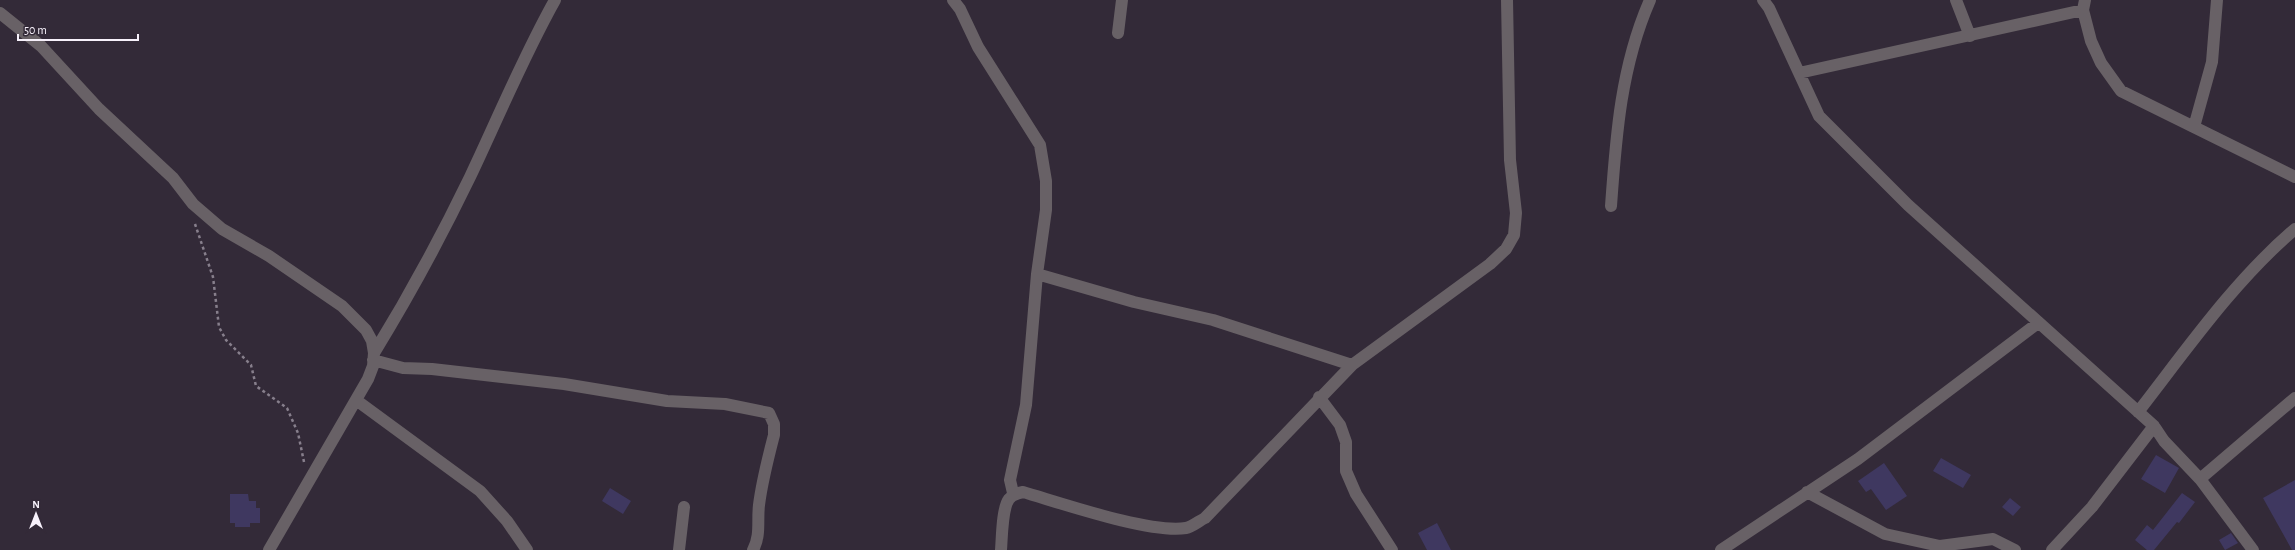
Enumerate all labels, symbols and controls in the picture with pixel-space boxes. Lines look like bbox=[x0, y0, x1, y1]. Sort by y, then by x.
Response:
scale bar bbox=[18, 16, 138, 42]
text: 50 m bbox=[24, 24, 47, 36]
north arrow bbox=[16, 494, 56, 534]
text: N bbox=[32, 499, 40, 510]

